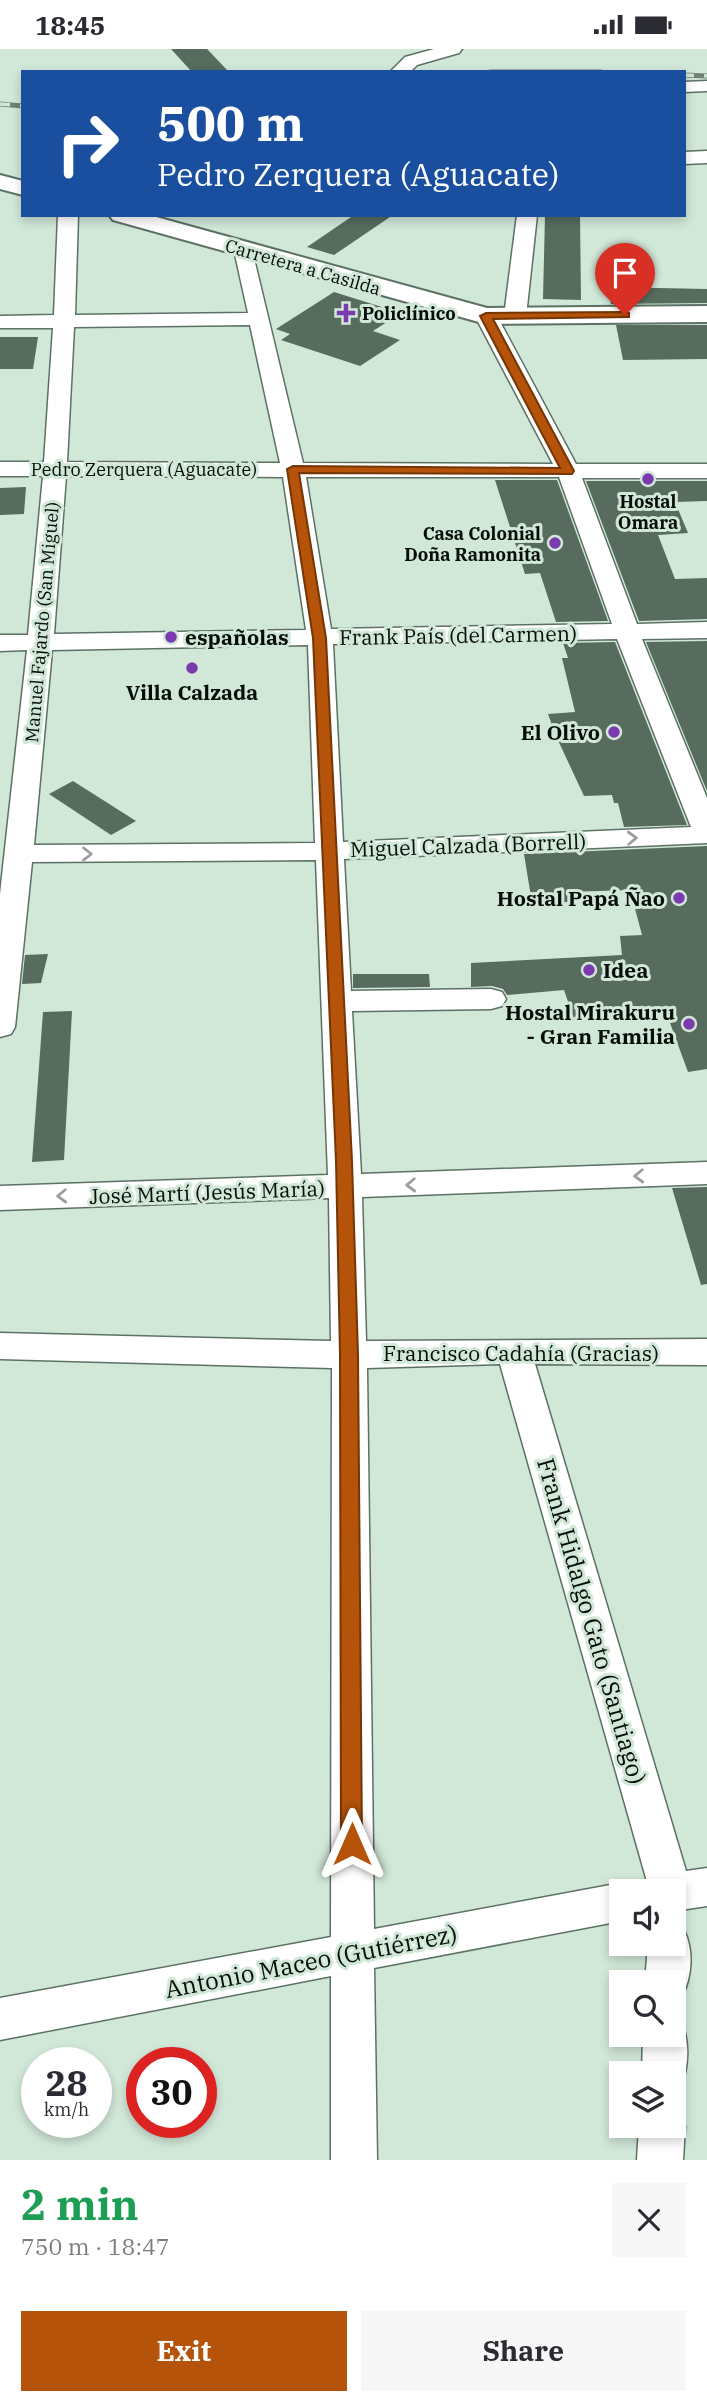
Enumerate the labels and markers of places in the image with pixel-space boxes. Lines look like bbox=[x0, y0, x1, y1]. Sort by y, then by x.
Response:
pin bbox=[595, 243, 655, 315]
place label: Policlínico bbox=[362, 302, 456, 325]
marker: Policlínico bbox=[336, 303, 356, 323]
marker: Hostal Omara bbox=[640, 471, 656, 487]
place label: Hostal Omara bbox=[618, 490, 678, 534]
place label: Casa Colonial Doña Ramonita bbox=[404, 522, 541, 566]
marker: Casa Colonial Doña Ramonita bbox=[547, 535, 563, 551]
place label: españolas bbox=[185, 623, 289, 651]
marker: españolas bbox=[163, 629, 179, 645]
marker: Villa Calzada bbox=[184, 660, 200, 676]
place label: Villa Calzada bbox=[126, 678, 258, 706]
place label: El Olivo bbox=[521, 718, 600, 746]
marker: El Olivo bbox=[606, 724, 622, 740]
place label: Hostal Papá Ñao bbox=[497, 884, 665, 912]
marker: Hostal Papá Ñao bbox=[671, 890, 687, 906]
place label: Idea bbox=[603, 956, 648, 984]
marker: Idea bbox=[581, 962, 597, 978]
place label: Hostal Mirakuru - Gran Familia bbox=[505, 998, 675, 1050]
marker: Hostal Mirakuru - Gran Familia bbox=[681, 1016, 697, 1032]

